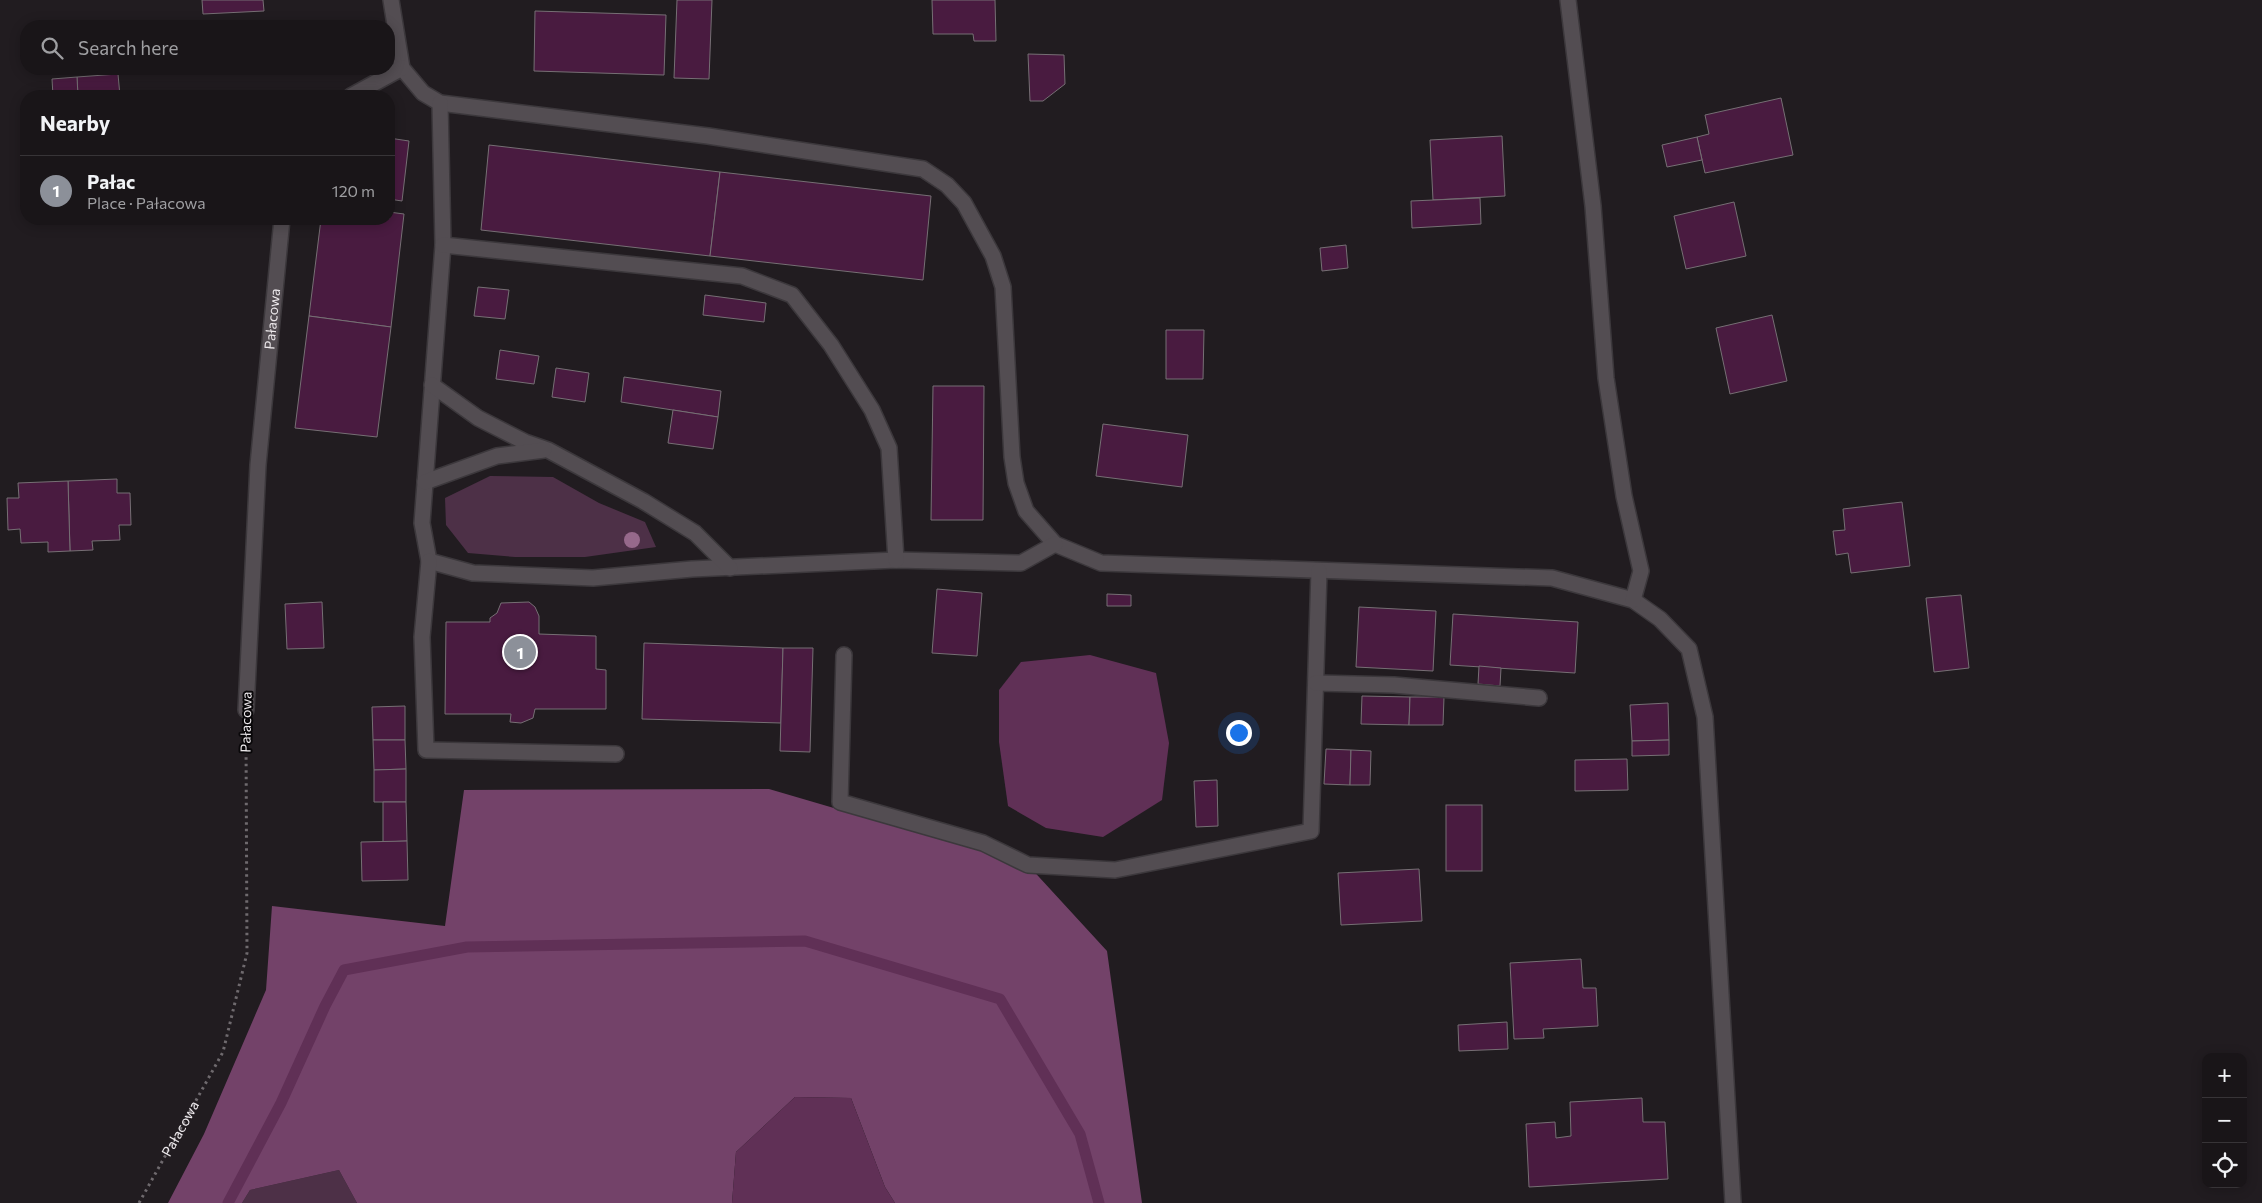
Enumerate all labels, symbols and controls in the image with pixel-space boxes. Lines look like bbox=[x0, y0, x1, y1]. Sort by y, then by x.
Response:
search box bbox=[20, 20, 395, 75]
icon: search bbox=[38, 34, 66, 62]
text: Search here bbox=[78, 36, 178, 59]
text: Nearby bbox=[40, 110, 110, 135]
text: Pałac bbox=[87, 170, 135, 193]
text: 1 bbox=[52, 181, 60, 200]
text: 120 m bbox=[332, 181, 375, 200]
text: Place · Pałacowa bbox=[87, 193, 206, 212]
street label: Pałacowa bbox=[260, 288, 283, 350]
pin: 1 bbox=[504, 633, 536, 671]
street label: Pałacowa bbox=[236, 691, 255, 753]
your location bbox=[1226, 720, 1252, 746]
map controls bbox=[2202, 1053, 2247, 1188]
button: + bbox=[2202, 1053, 2247, 1098]
street label: Pałacowa bbox=[158, 1098, 202, 1159]
button: − bbox=[2202, 1098, 2247, 1143]
button: locate bbox=[2202, 1143, 2247, 1188]

